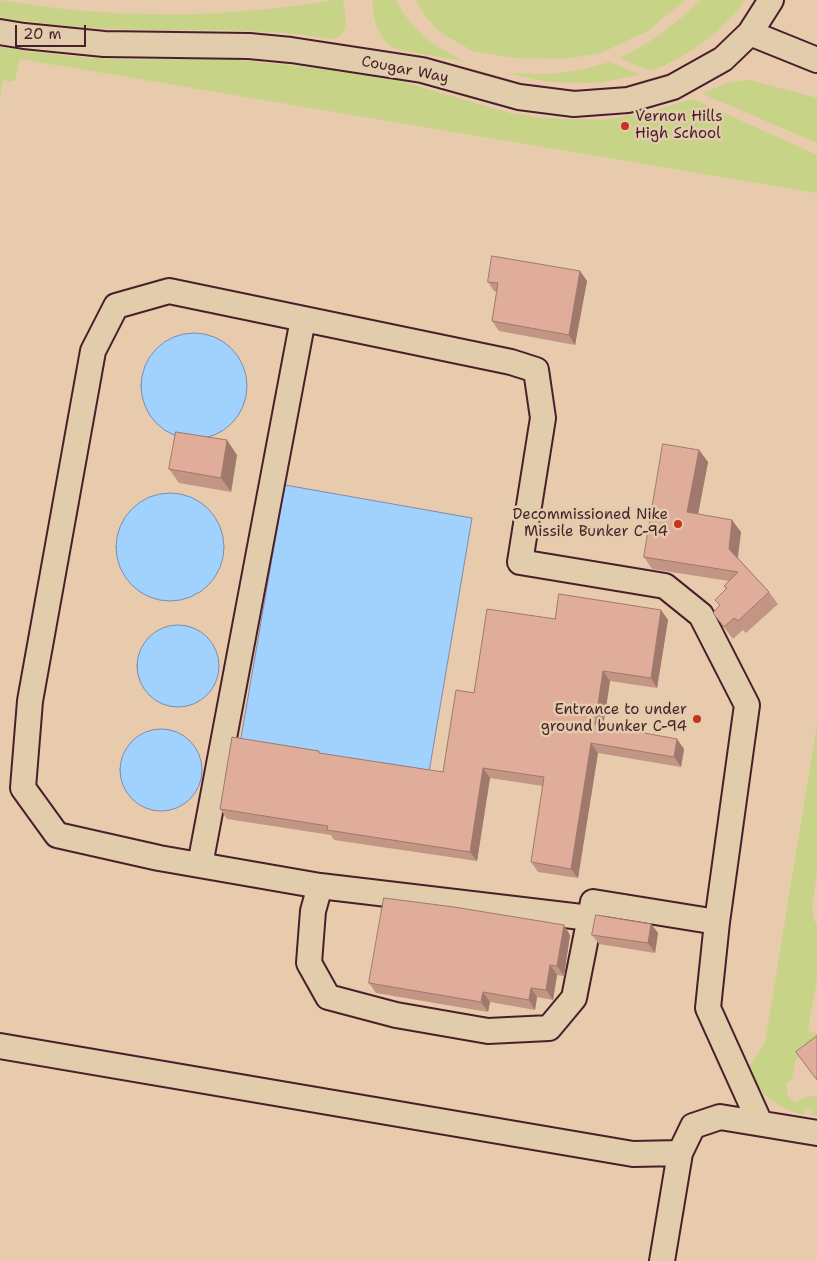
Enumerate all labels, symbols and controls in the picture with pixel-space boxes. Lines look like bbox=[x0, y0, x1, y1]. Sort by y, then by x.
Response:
scale bar bbox=[18, 15, 89, 47]
text: 20 m bbox=[23, 24, 62, 44]
street label: Cougar Way bbox=[360, 53, 450, 87]
place label: Vernon Hills High School bbox=[635, 108, 723, 143]
marker: Vernon Hills High School bbox=[619, 120, 631, 132]
place label: Decommissioned Nike Missile Bunker C-94 bbox=[513, 506, 668, 541]
marker: Decommissioned Nike Missile Bunker C-94 bbox=[672, 518, 684, 530]
place label: Entrance to under ground bunker C-94 bbox=[541, 701, 687, 736]
marker: Entrance to under ground bunker C-94 bbox=[691, 713, 703, 725]

